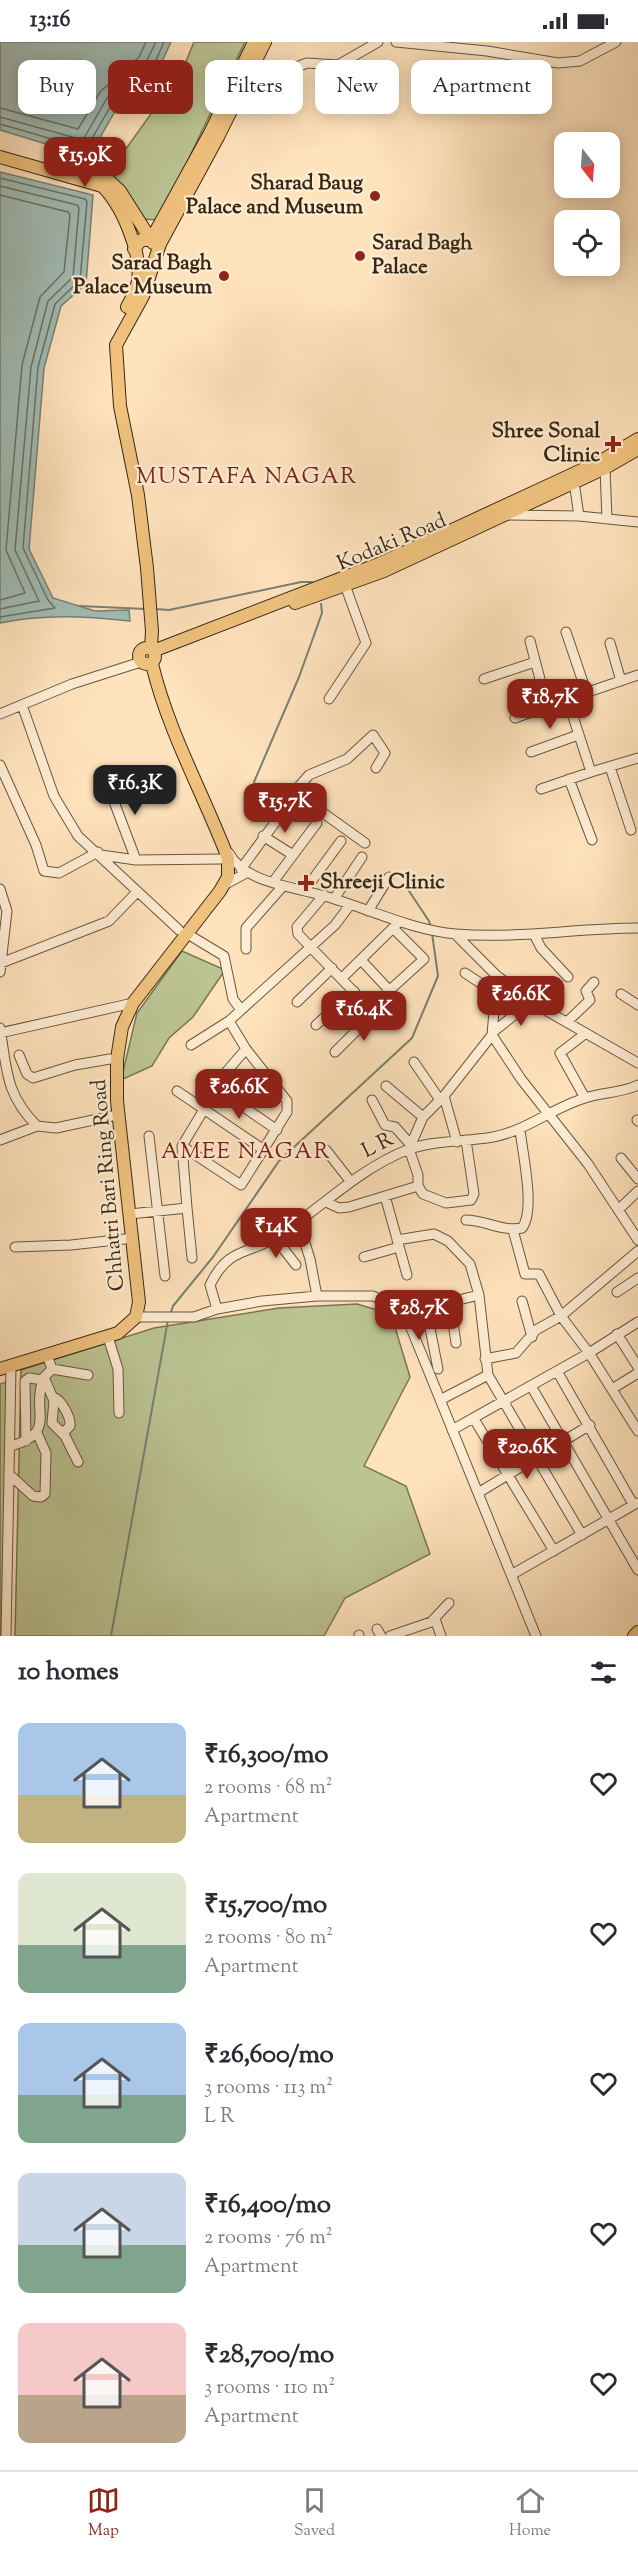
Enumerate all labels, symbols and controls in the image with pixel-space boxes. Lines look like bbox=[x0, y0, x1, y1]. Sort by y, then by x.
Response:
text: 13:16 bbox=[30, 5, 71, 37]
chip: Buy bbox=[18, 60, 96, 114]
chip: Rent bbox=[108, 60, 193, 114]
chip: Filters bbox=[205, 60, 303, 114]
chip: New bbox=[315, 60, 399, 114]
chip: Apartment bbox=[411, 60, 552, 114]
north arrow bbox=[554, 132, 620, 198]
map controls bbox=[554, 132, 620, 276]
pin: ₹15.9K bbox=[36, 137, 134, 188]
text: ₹15.9K bbox=[58, 142, 112, 171]
place label: Sharad Baug Palace and Museum bbox=[186, 169, 364, 223]
marker: Sharad Baug Palace and Museum bbox=[368, 189, 382, 203]
button: locate bbox=[554, 210, 620, 276]
place label: Sarad Bagh Palace bbox=[372, 229, 473, 283]
place label: Sarad Bagh Palace Museum bbox=[73, 249, 213, 303]
marker: Sarad Bagh Palace bbox=[353, 249, 367, 263]
marker: Sarad Bagh Palace Museum bbox=[217, 269, 231, 283]
place label: Shree Sonal Clinic bbox=[491, 417, 600, 471]
marker: Shree Sonal Clinic bbox=[604, 435, 622, 453]
district label: MUSTAFA NAGAR bbox=[136, 462, 358, 494]
street label: Kodaki Road bbox=[333, 506, 452, 580]
pin: ₹18.7K bbox=[501, 679, 599, 730]
text: ₹18.7K bbox=[521, 684, 579, 713]
pin: ₹16.3K bbox=[86, 765, 184, 816]
text: ₹16.3K bbox=[107, 770, 163, 799]
pin: ₹15.7K bbox=[236, 783, 334, 834]
text: ₹15.7K bbox=[258, 788, 312, 817]
place label: Shreeji Clinic bbox=[320, 868, 445, 898]
marker: Shreeji Clinic bbox=[297, 874, 315, 892]
pin: ₹26.6K bbox=[472, 976, 570, 1027]
text: ₹26.6K bbox=[491, 981, 551, 1010]
pin: ₹16.4K bbox=[315, 991, 413, 1042]
text: ₹16.4K bbox=[335, 996, 393, 1025]
pin: ₹26.6K bbox=[190, 1069, 288, 1120]
text: ₹26.6K bbox=[209, 1074, 269, 1103]
street label: Chhatri Bari Ring Road bbox=[85, 1078, 133, 1292]
street label: L R bbox=[357, 1125, 399, 1167]
district label: AMEE NAGAR bbox=[161, 1137, 331, 1169]
pin: ₹14K bbox=[240, 1208, 312, 1259]
text: ₹14K bbox=[255, 1213, 297, 1242]
pin: ₹28.7K bbox=[370, 1290, 468, 1341]
text: ₹28.7K bbox=[389, 1295, 449, 1324]
pin: ₹20.6K bbox=[478, 1429, 576, 1480]
text: ₹20.6K bbox=[497, 1434, 557, 1463]
text: 10 homes bbox=[18, 1654, 119, 1691]
icon: filters bbox=[587, 1656, 620, 1689]
text: ₹16,300/mo bbox=[204, 1737, 328, 1774]
icon: home bbox=[66, 1747, 138, 1819]
icon: heart bbox=[587, 1767, 620, 1800]
text: 2 rooms · 68 m² bbox=[204, 1774, 332, 1803]
text: Apartment bbox=[204, 1803, 299, 1832]
text: ₹15,700/mo bbox=[204, 1887, 327, 1924]
icon: home bbox=[66, 1897, 138, 1969]
icon: heart bbox=[587, 1917, 620, 1950]
text: 2 rooms · 80 m² bbox=[204, 1924, 333, 1953]
text: Apartment bbox=[204, 1953, 299, 1982]
text: ₹26,600/mo bbox=[204, 2037, 334, 2074]
icon: home bbox=[66, 2047, 138, 2119]
icon: heart bbox=[587, 2067, 620, 2100]
text: 3 rooms · 113 m² bbox=[204, 2074, 333, 2103]
text: L R bbox=[204, 2103, 235, 2132]
text: ₹16,400/mo bbox=[204, 2187, 331, 2224]
icon: home bbox=[66, 2197, 138, 2269]
icon: heart bbox=[587, 2217, 620, 2250]
text: 2 rooms · 76 m² bbox=[204, 2224, 332, 2253]
text: Apartment bbox=[204, 2253, 299, 2282]
text: ₹28,700/mo bbox=[204, 2337, 334, 2374]
icon: home bbox=[66, 2347, 138, 2419]
icon: heart bbox=[587, 2367, 620, 2400]
text: 3 rooms · 110 m² bbox=[204, 2374, 335, 2403]
text: Apartment bbox=[204, 2403, 299, 2432]
tab: Map bbox=[87, 2484, 120, 2543]
tab: Saved bbox=[294, 2484, 335, 2543]
tab: Home bbox=[509, 2484, 551, 2543]

